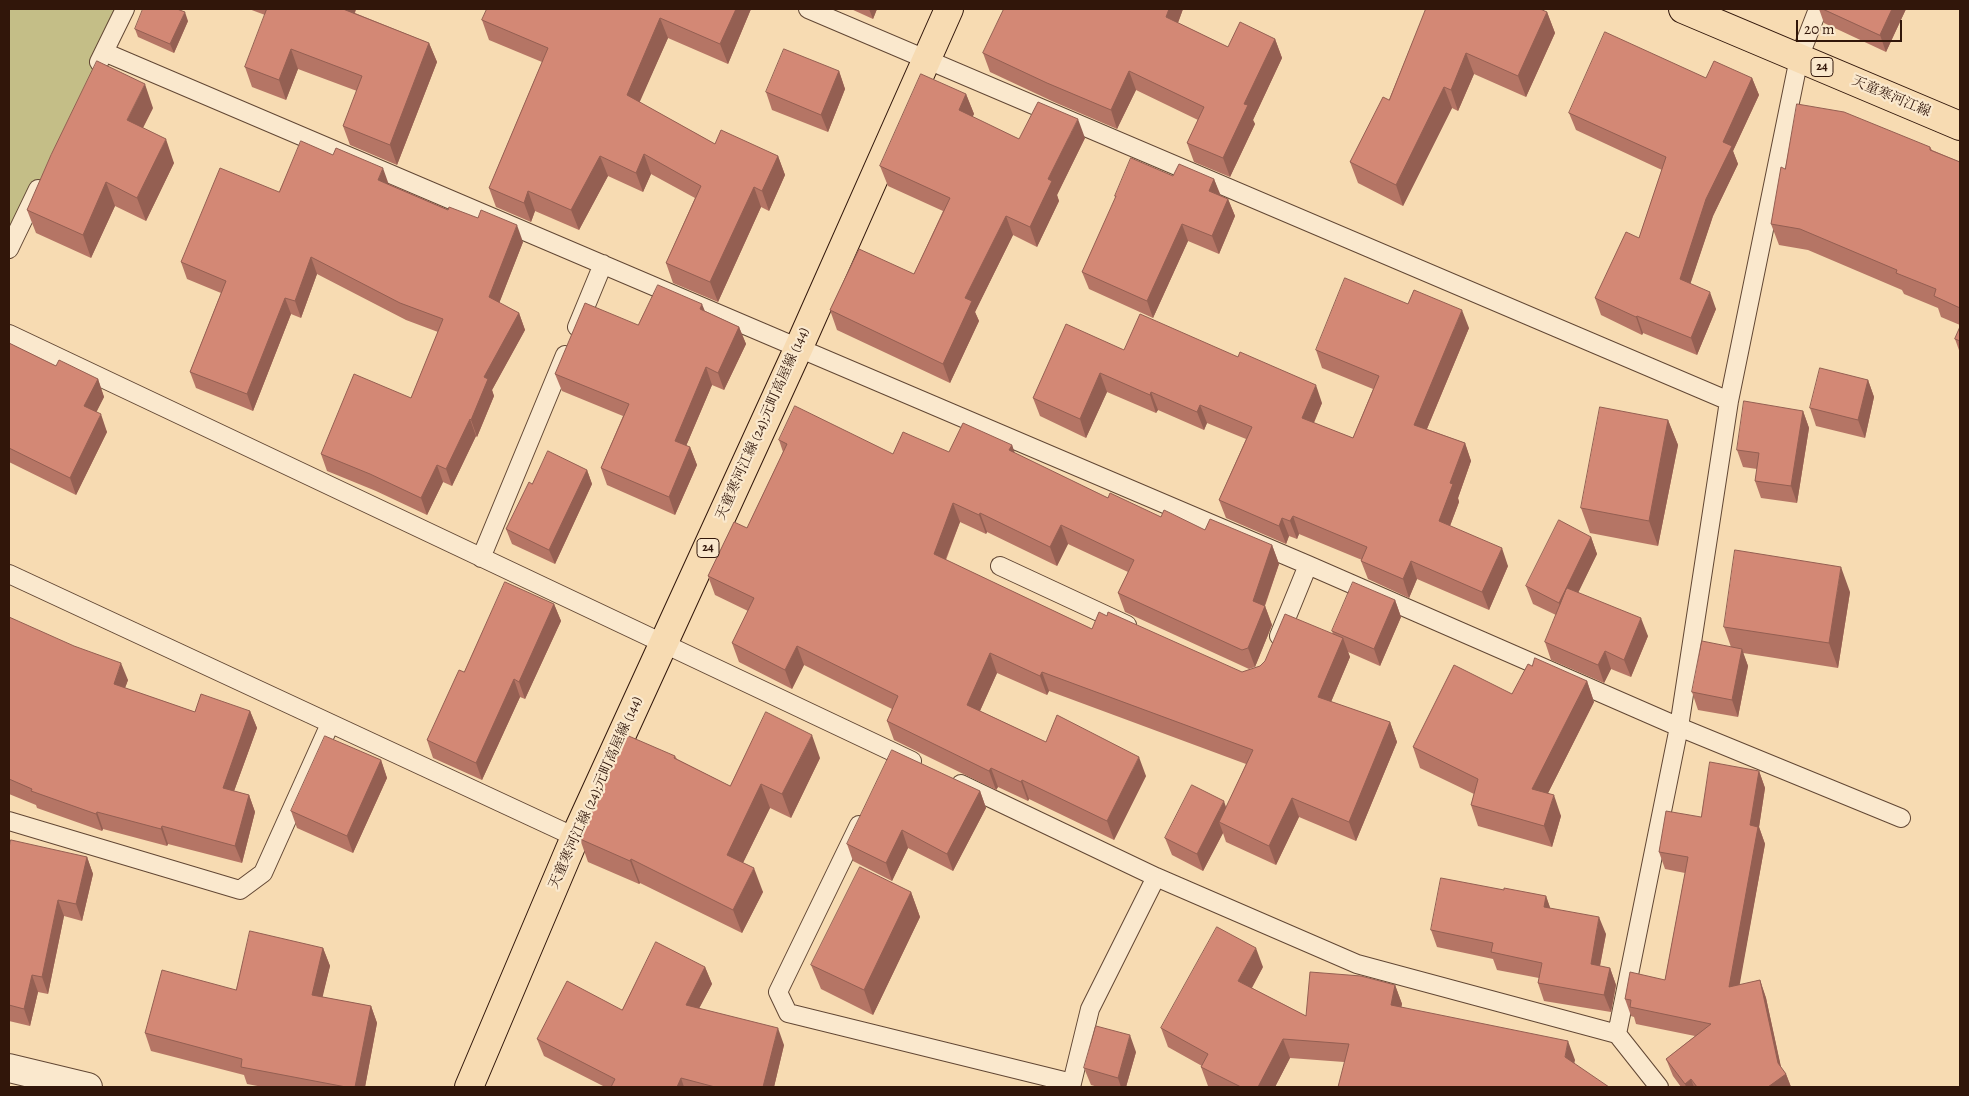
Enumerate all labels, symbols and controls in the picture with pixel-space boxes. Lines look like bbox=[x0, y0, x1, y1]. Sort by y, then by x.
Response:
scale bar bbox=[1799, 10, 1905, 42]
text: 20 m bbox=[1804, 19, 1835, 39]
road number: 24 bbox=[1811, 58, 1833, 76]
street label: 天童寒河江線 bbox=[1849, 73, 1933, 121]
street label: 天童寒河江線 (24);元町高屋線 (144) bbox=[713, 325, 813, 523]
road number: 24 bbox=[697, 538, 719, 558]
street label: 天童寒河江線 (24);元町高屋線 (144) bbox=[546, 694, 646, 892]

